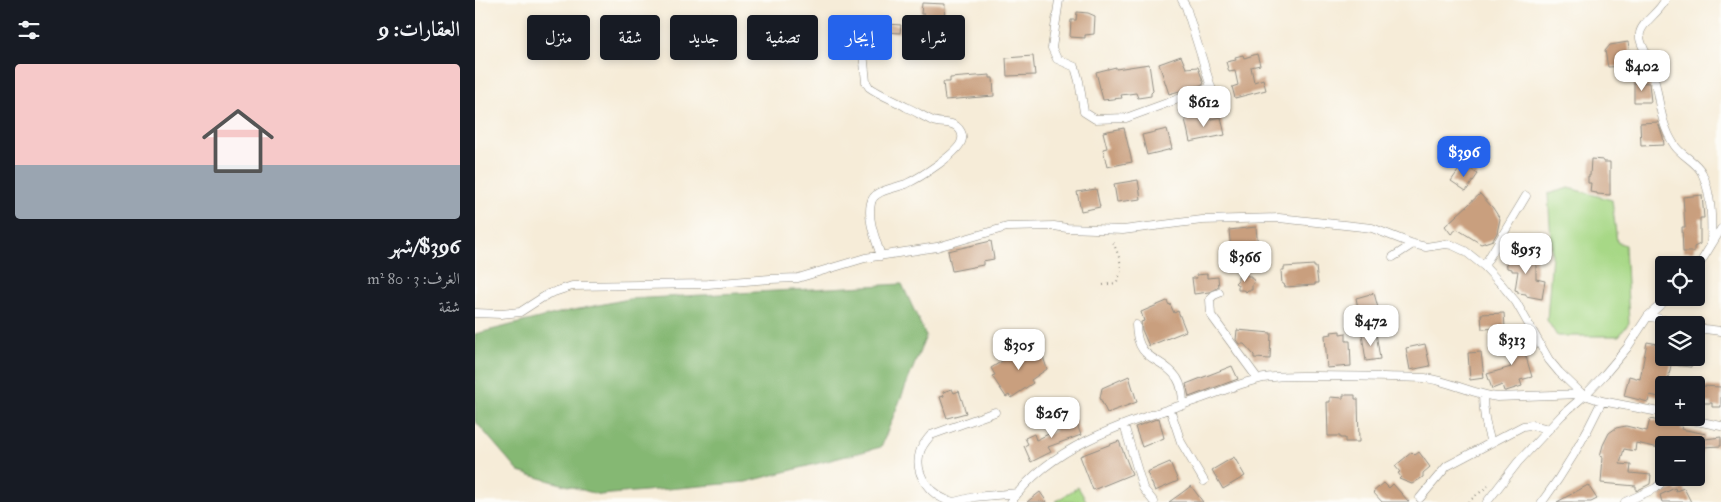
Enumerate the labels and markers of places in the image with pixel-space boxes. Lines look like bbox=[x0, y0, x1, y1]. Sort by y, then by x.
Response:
pin: $402 bbox=[1612, 49, 1672, 92]
pin: $612 bbox=[1174, 86, 1234, 128]
pin: $396 bbox=[1434, 136, 1494, 178]
pin: $953 bbox=[1496, 232, 1556, 275]
pin: $366 bbox=[1215, 240, 1275, 283]
pin: $472 bbox=[1341, 304, 1401, 347]
pin: $313 bbox=[1482, 324, 1542, 366]
pin: $305 bbox=[989, 328, 1049, 371]
pin: $267 bbox=[1022, 396, 1082, 439]

